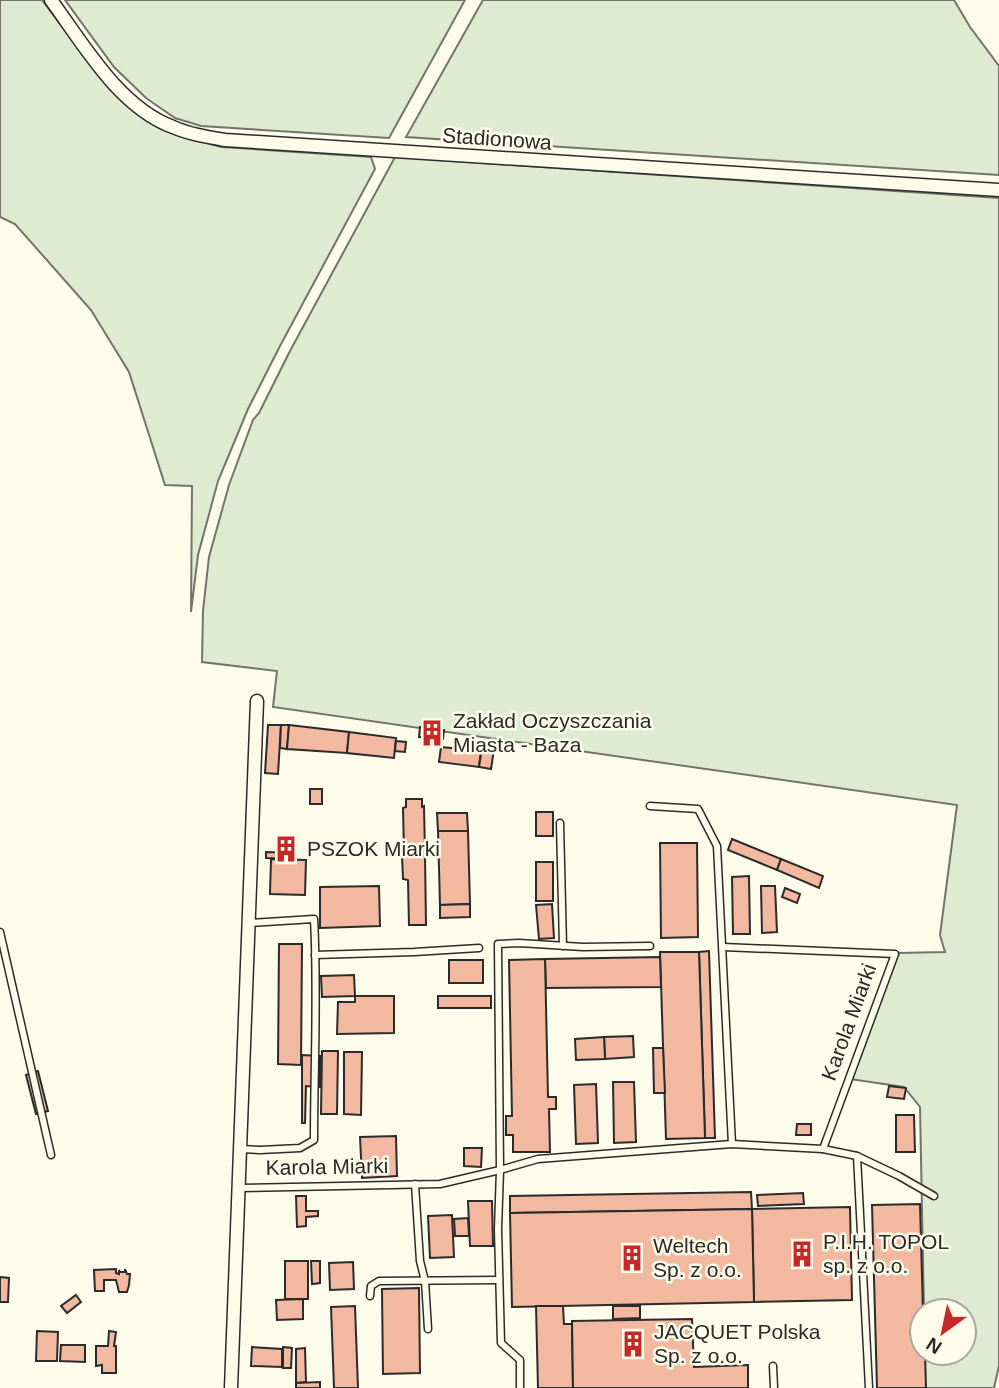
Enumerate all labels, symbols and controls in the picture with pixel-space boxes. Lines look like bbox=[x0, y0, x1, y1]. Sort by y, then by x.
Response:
street label: Stadionowa bbox=[441, 123, 553, 154]
place label: Zakład Oczyszczania Miasta - Baza bbox=[453, 709, 652, 756]
building icon: Zakład Oczyszczania Miasta - Baza bbox=[417, 718, 447, 748]
building icon: PSZOK Miarki bbox=[271, 834, 301, 864]
place label: PSZOK Miarki bbox=[307, 837, 440, 860]
street label: Karola Miarki bbox=[817, 960, 880, 1083]
street label: Karola Miarki bbox=[266, 1154, 388, 1179]
place label: P.I.H. TOPOL sp. z o.o. bbox=[823, 1230, 949, 1277]
place label: Weltech Sp. z o.o. bbox=[653, 1234, 742, 1281]
building icon: P.I.H. TOPOL sp. z o.o. bbox=[787, 1239, 817, 1269]
building icon: Weltech Sp. z o.o. bbox=[617, 1243, 647, 1273]
north arrow bbox=[908, 1297, 978, 1367]
place label: JACQUET Polska Sp. z o.o. bbox=[654, 1320, 821, 1367]
building icon: JACQUET Polska Sp. z o.o. bbox=[618, 1329, 648, 1359]
text: N bbox=[923, 1333, 945, 1358]

